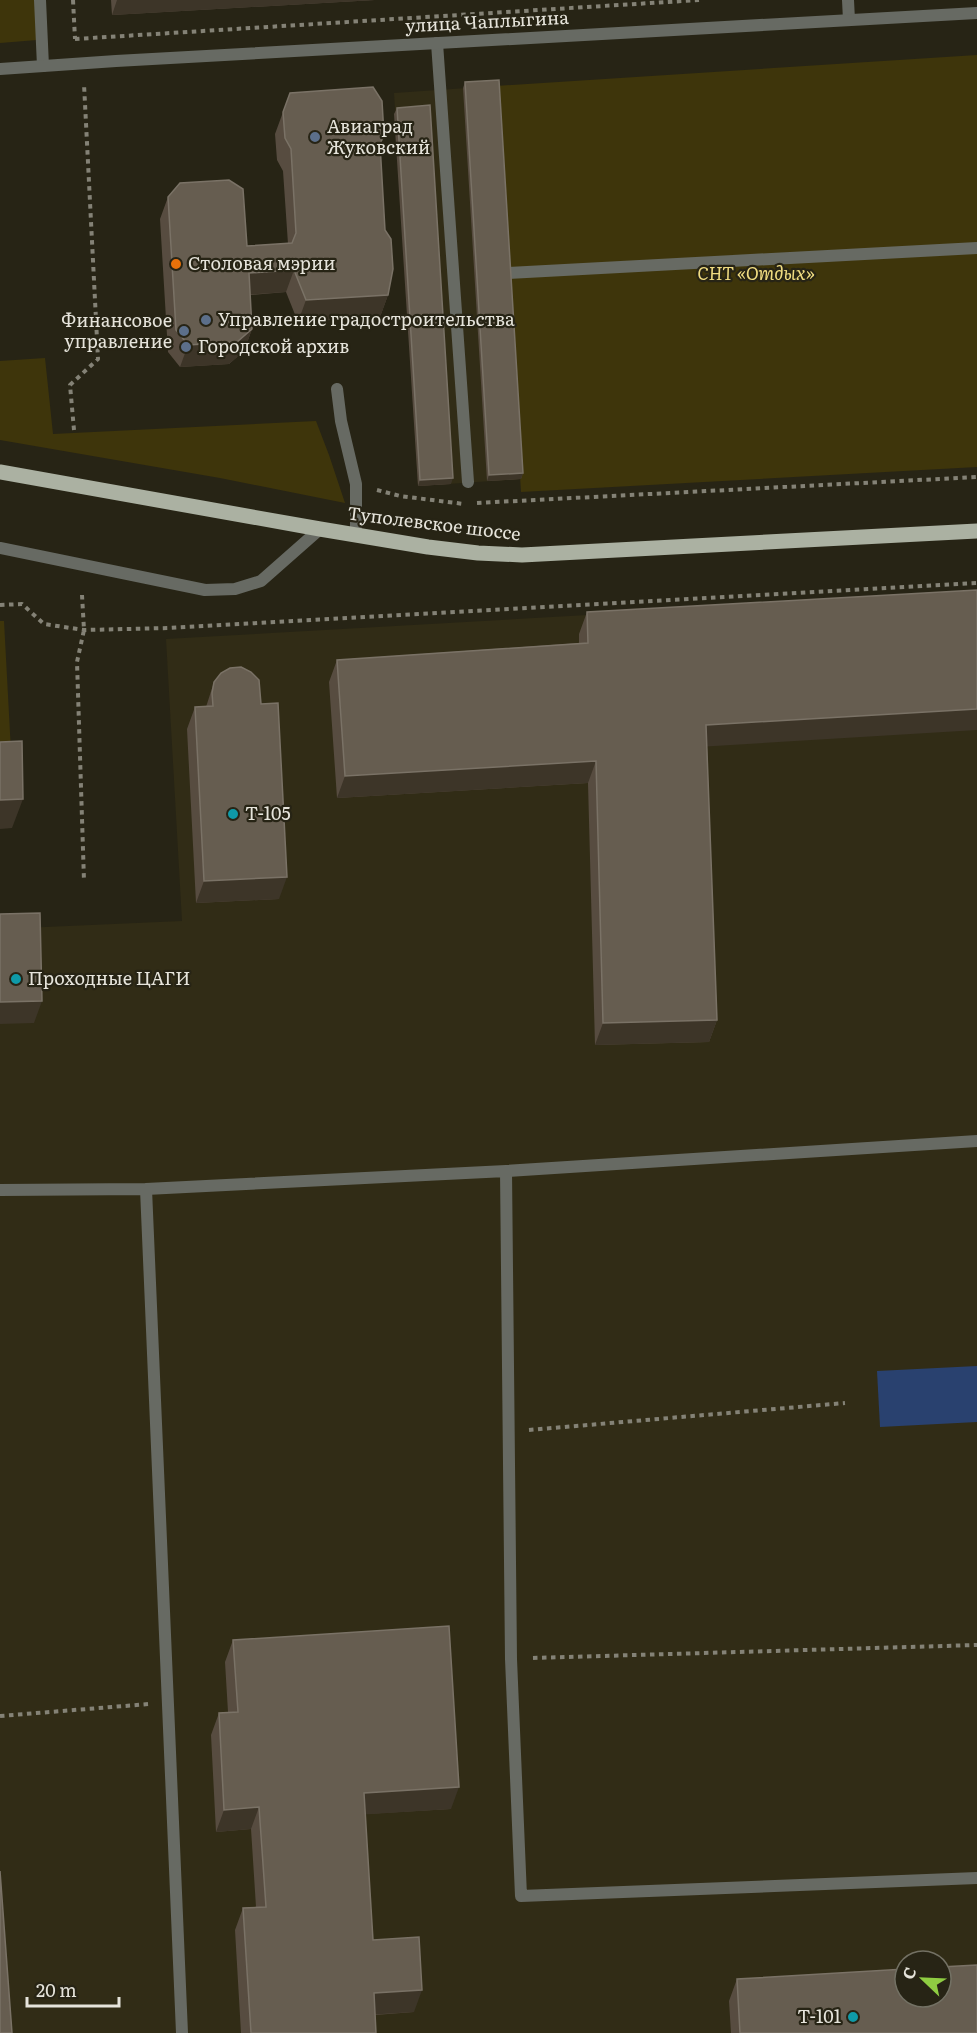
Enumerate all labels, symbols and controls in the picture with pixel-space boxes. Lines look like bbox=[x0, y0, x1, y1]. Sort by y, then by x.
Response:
street label: улица Чаплыгина bbox=[404, 3, 570, 38]
place label: Авиаград Жуковский bbox=[327, 112, 430, 160]
marker: Авиаград Жуковский bbox=[308, 130, 322, 144]
place label: Столовая мэрии bbox=[188, 249, 335, 276]
marker: Столовая мэрии bbox=[169, 257, 183, 271]
park label: СНТ «Отдых» bbox=[697, 259, 815, 286]
place label: Управление градостроительства bbox=[218, 305, 515, 332]
place label: Финансовое управление bbox=[61, 306, 172, 354]
marker: Управление градостроительства bbox=[199, 313, 213, 327]
marker: Финансовое управление bbox=[177, 324, 191, 338]
place label: Городской архив bbox=[198, 332, 349, 359]
marker: Городской архив bbox=[179, 340, 193, 354]
street label: Туполевское шоссе bbox=[346, 498, 522, 547]
place label: Т-105 bbox=[245, 799, 291, 826]
marker: Т-105 bbox=[226, 807, 240, 821]
place label: Проходные ЦАГИ bbox=[28, 964, 190, 991]
marker: Проходные ЦАГИ bbox=[9, 972, 23, 986]
north arrow bbox=[893, 1949, 953, 2009]
text: С bbox=[895, 1963, 922, 1983]
scale bar bbox=[27, 1970, 118, 2008]
text: 20 m bbox=[36, 1976, 77, 2003]
place label: Т-101 bbox=[797, 2002, 841, 2029]
marker: Т-101 bbox=[846, 2010, 860, 2024]

